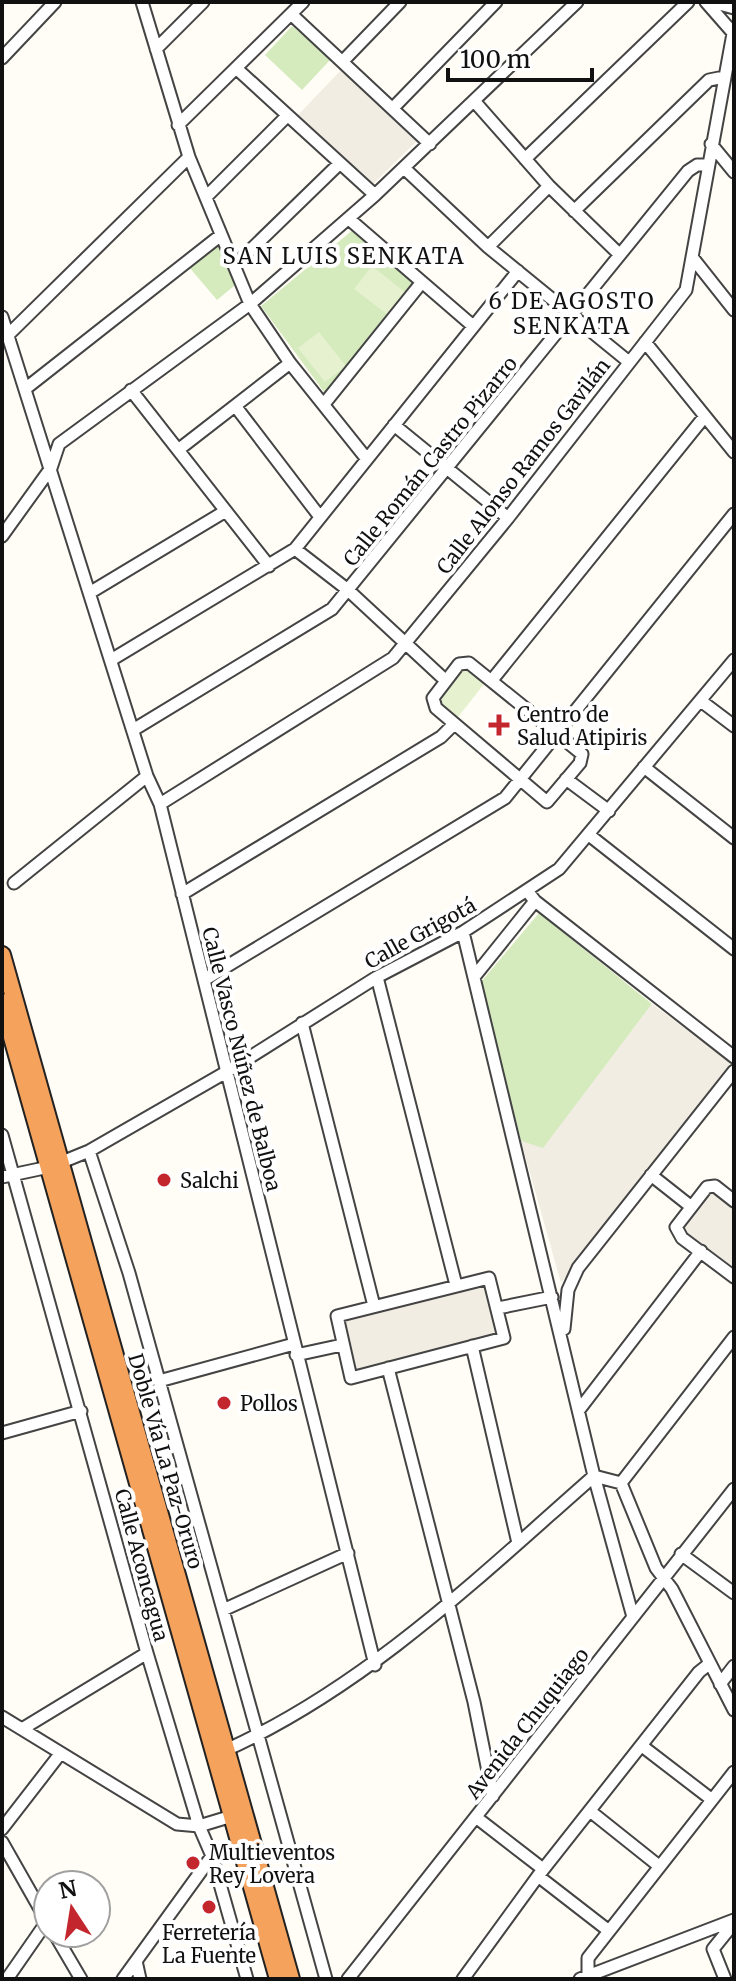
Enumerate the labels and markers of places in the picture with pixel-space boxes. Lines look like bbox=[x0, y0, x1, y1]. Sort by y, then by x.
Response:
place label: Centro de Salud Atipiris bbox=[517, 702, 647, 750]
marker: Centro de Salud Atipiris bbox=[488, 714, 510, 736]
place label: Salchi bbox=[180, 1168, 239, 1193]
marker: Salchi bbox=[155, 1171, 173, 1189]
place label: Pollos bbox=[240, 1391, 298, 1416]
marker: Pollos bbox=[215, 1394, 233, 1412]
place label: Multieventos Rey Lovera bbox=[209, 1840, 335, 1888]
marker: Multieventos Rey Lovera bbox=[184, 1854, 202, 1872]
marker: Ferretería La Fuente bbox=[200, 1898, 218, 1916]
place label: Ferretería La Fuente bbox=[162, 1920, 256, 1968]

